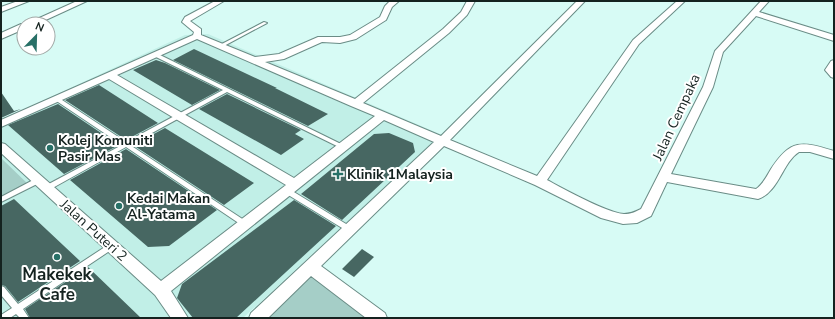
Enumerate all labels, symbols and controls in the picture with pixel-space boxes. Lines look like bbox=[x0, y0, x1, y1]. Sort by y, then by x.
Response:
north arrow bbox=[16, 16, 56, 56]
text: N bbox=[33, 19, 46, 36]
street label: Jalan Cempaka bbox=[648, 71, 705, 164]
place label: Kolej Komuniti Pasir Mas bbox=[58, 131, 153, 166]
marker: Kolej Komuniti Pasir Mas bbox=[45, 143, 55, 153]
place label: Klinik 1Malaysia bbox=[347, 165, 453, 184]
marker: Klinik 1Malaysia bbox=[332, 168, 344, 180]
place label: Kedai Makan Al-Yatama bbox=[127, 189, 210, 224]
street label: Jalan Puteri 2 bbox=[55, 194, 131, 266]
marker: Kedai Makan Al-Yatama bbox=[114, 201, 124, 211]
marker: Makekek Cafe bbox=[52, 252, 62, 262]
place label: Makekek Cafe bbox=[22, 263, 93, 306]

